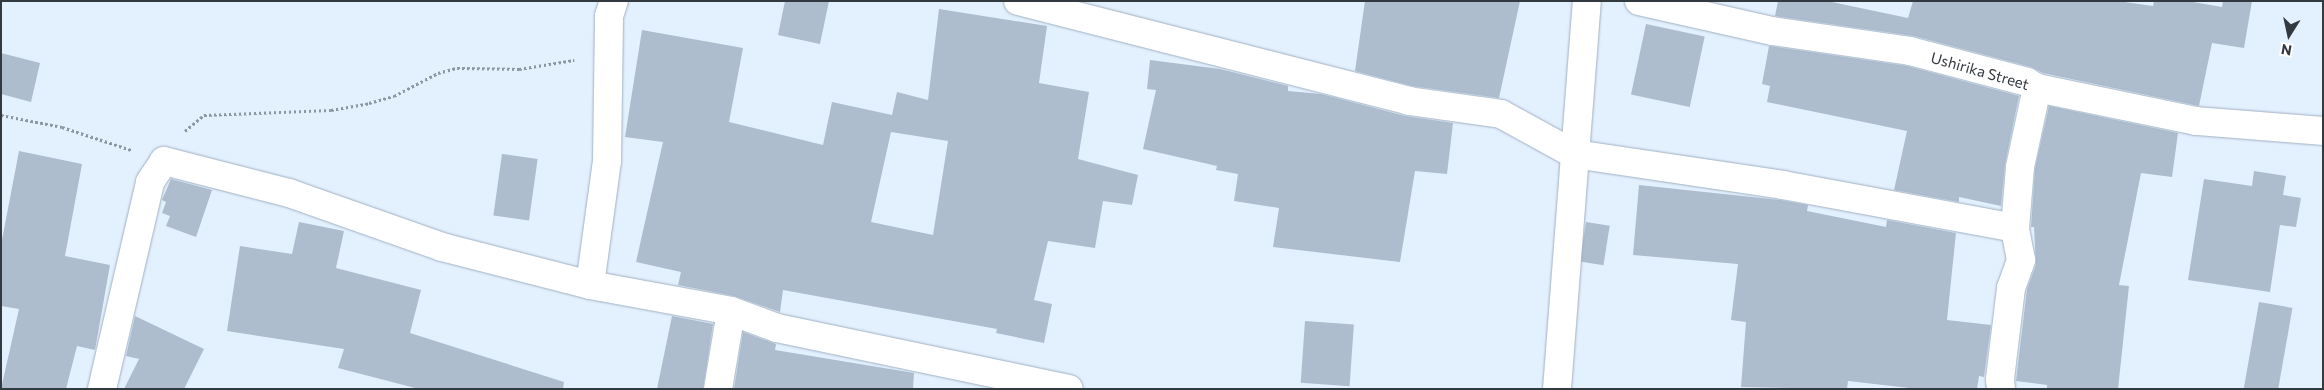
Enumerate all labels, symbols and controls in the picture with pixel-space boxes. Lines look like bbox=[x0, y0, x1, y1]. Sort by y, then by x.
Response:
north arrow bbox=[2264, 10, 2314, 60]
text: N bbox=[2280, 41, 2293, 60]
street label: Ushirika Street bbox=[1929, 48, 2031, 94]

